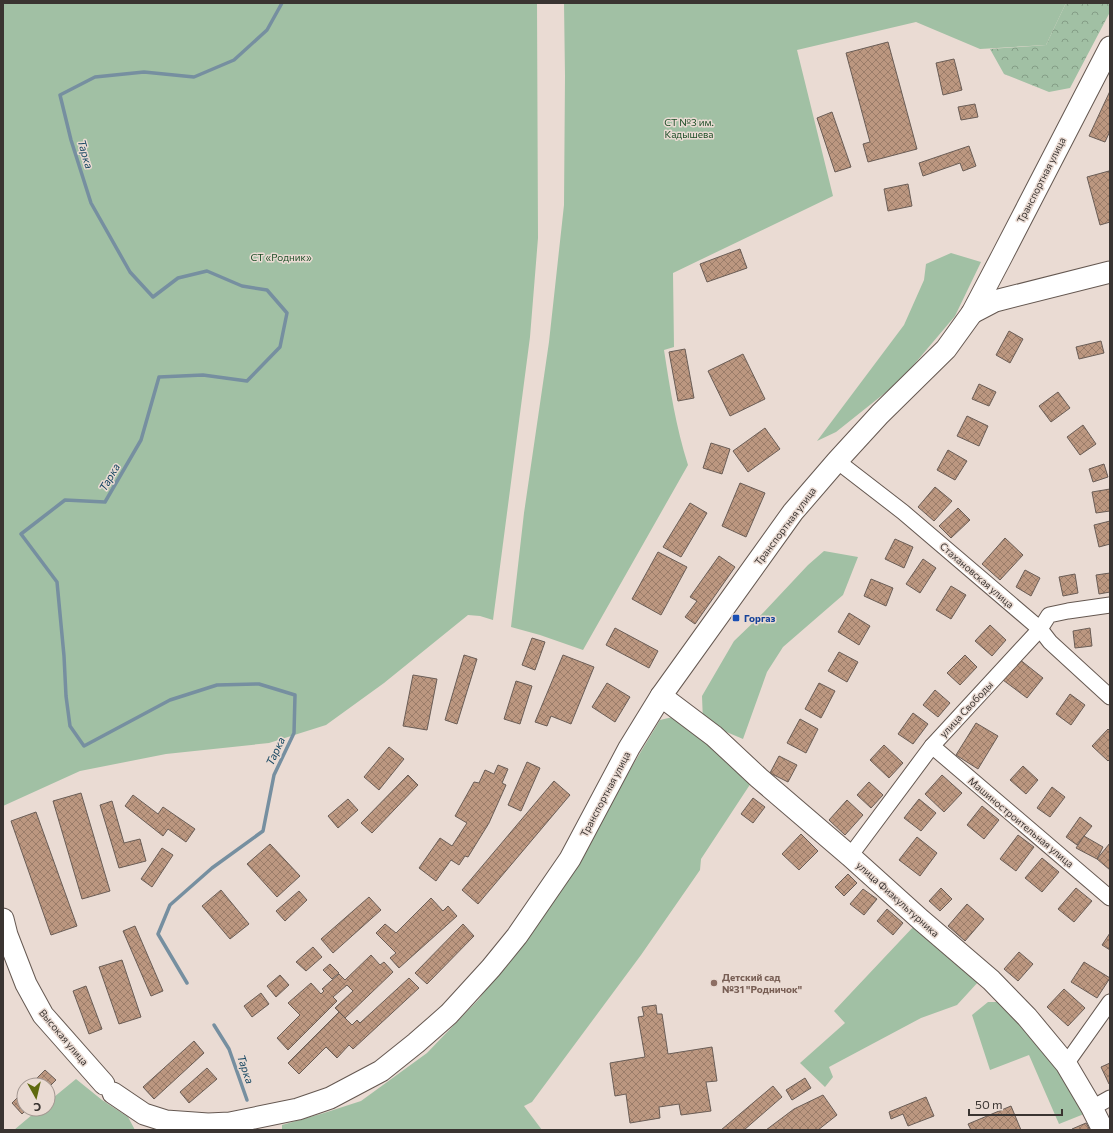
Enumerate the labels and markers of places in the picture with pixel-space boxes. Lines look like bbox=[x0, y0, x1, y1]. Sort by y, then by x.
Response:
place label: Горгаз bbox=[744, 612, 776, 624]
marker: Горгаз bbox=[731, 613, 741, 623]
place label: Детский сад №31 "Родничок" bbox=[722, 971, 802, 995]
marker: Детский сад №31 "Родничок" bbox=[709, 978, 719, 988]

